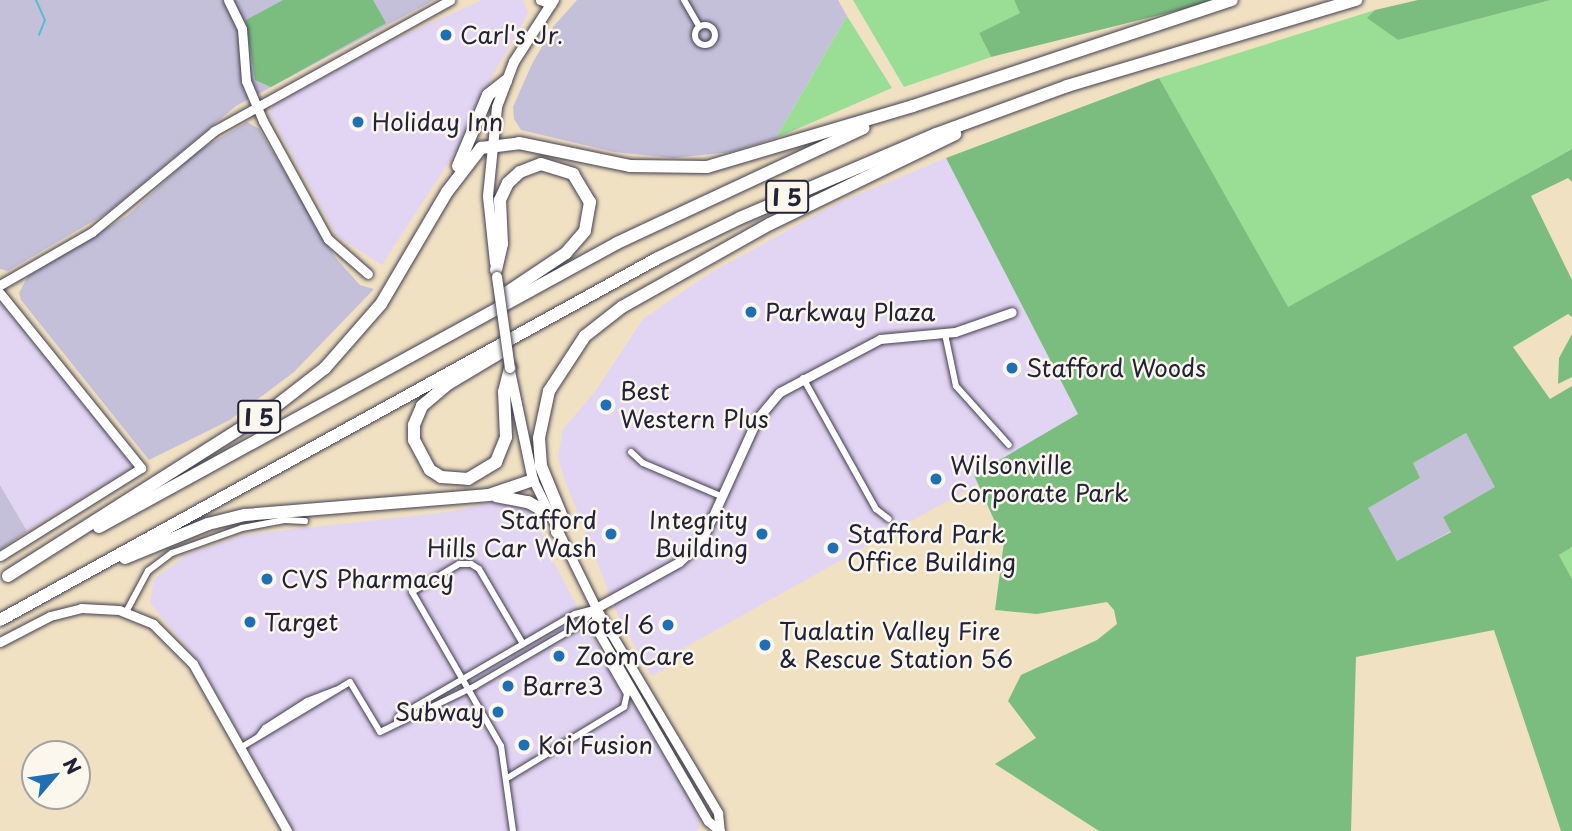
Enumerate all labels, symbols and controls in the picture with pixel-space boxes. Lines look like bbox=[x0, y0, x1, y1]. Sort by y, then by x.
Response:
place label: Carl's Jr. bbox=[460, 21, 564, 49]
marker: Carl's Jr. bbox=[438, 27, 454, 43]
place label: Holiday Inn bbox=[372, 108, 503, 136]
marker: Holiday Inn bbox=[350, 114, 366, 130]
road number: I 5 bbox=[764, 178, 810, 216]
place label: Parkway Plaza bbox=[765, 298, 937, 326]
marker: Parkway Plaza bbox=[743, 304, 759, 320]
place label: Stafford Woods bbox=[1026, 354, 1206, 382]
marker: Stafford Woods bbox=[1004, 360, 1020, 376]
place label: Best Western Plus bbox=[620, 377, 769, 433]
marker: Best Western Plus bbox=[598, 397, 614, 413]
road number: I 5 bbox=[236, 398, 282, 436]
place label: Wilsonville Corporate Park bbox=[950, 451, 1128, 507]
marker: Wilsonville Corporate Park bbox=[928, 471, 944, 487]
place label: Stafford Hills Car Wash bbox=[426, 506, 597, 562]
place label: Integrity Building bbox=[649, 506, 748, 562]
place label: Stafford Park Office Building bbox=[847, 520, 1019, 576]
marker: Stafford Hills Car Wash bbox=[603, 526, 619, 542]
marker: Integrity Building bbox=[754, 526, 770, 542]
marker: Stafford Park Office Building bbox=[825, 540, 841, 556]
place label: CVS Pharmacy bbox=[281, 565, 458, 593]
marker: CVS Pharmacy bbox=[259, 571, 275, 587]
place label: Target bbox=[264, 608, 338, 636]
place label: Motel 6 bbox=[565, 611, 654, 639]
marker: Target bbox=[242, 614, 258, 630]
marker: Motel 6 bbox=[660, 617, 676, 633]
place label: Tualatin Valley Fire & Rescue Station 56 bbox=[779, 617, 1015, 673]
marker: Tualatin Valley Fire & Rescue Station 56 bbox=[757, 637, 773, 653]
place label: ZoomCare bbox=[575, 642, 694, 670]
marker: ZoomCare bbox=[549, 646, 569, 666]
place label: Barre3 bbox=[522, 672, 603, 700]
marker: Barre3 bbox=[500, 678, 516, 694]
place label: Subway bbox=[395, 698, 484, 726]
marker: Subway bbox=[490, 704, 506, 720]
place label: Koi Fusion bbox=[538, 731, 655, 759]
marker: Koi Fusion bbox=[516, 737, 532, 753]
north arrow bbox=[21, 740, 91, 810]
text: N bbox=[57, 752, 89, 779]

